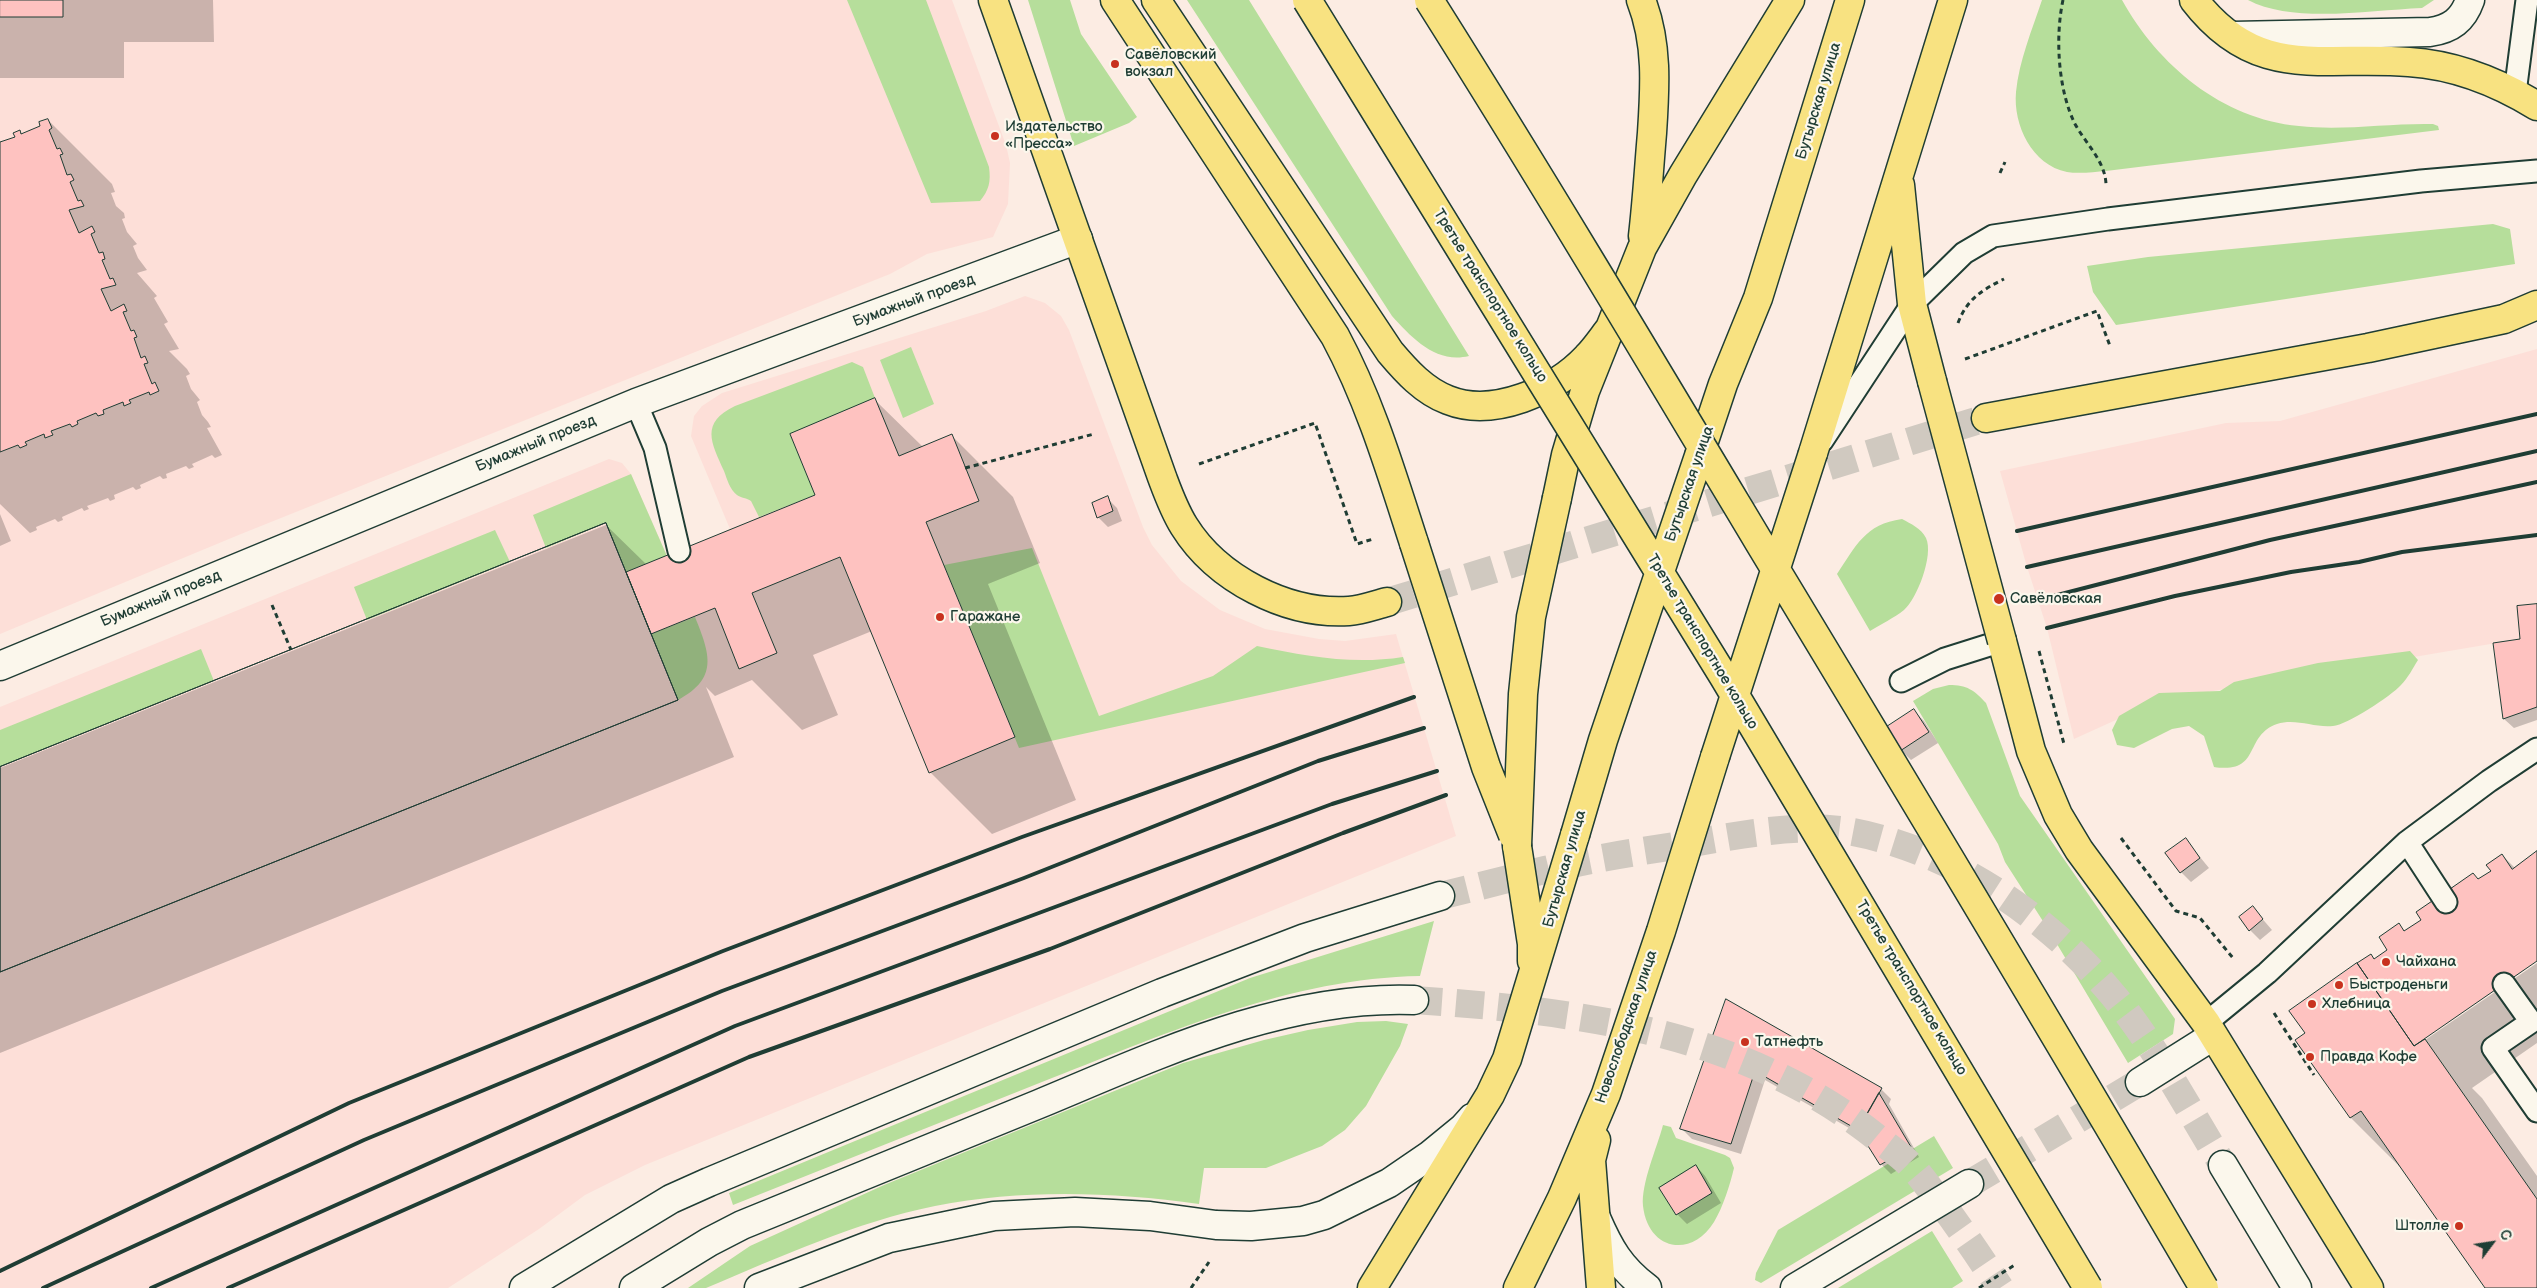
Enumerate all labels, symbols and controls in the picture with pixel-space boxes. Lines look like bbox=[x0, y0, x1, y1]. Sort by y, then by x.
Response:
street label: Бутырская улица bbox=[1793, 40, 1845, 162]
place label: Савёловский вокзал bbox=[1125, 46, 1217, 81]
marker: Савёловский вокзал bbox=[1109, 58, 1121, 70]
place label: Издательство «Пресса» bbox=[1005, 118, 1103, 153]
marker: Издательство «Пресса» bbox=[989, 130, 1001, 142]
street label: Третье транспортное кольцо bbox=[1429, 206, 1551, 386]
street label: Бумажный проезд bbox=[851, 271, 977, 331]
street label: Бумажный проезд bbox=[473, 412, 599, 476]
street label: Бутырская улица bbox=[1662, 424, 1718, 544]
street label: Третье транспортное кольцо bbox=[1643, 551, 1761, 733]
street label: Бумажный проезд bbox=[98, 567, 224, 631]
place label: Савёловская bbox=[2010, 590, 2102, 608]
marker: Савёловская bbox=[1992, 592, 2006, 606]
place label: Гаражане bbox=[950, 608, 1020, 626]
marker: Гаражане bbox=[934, 611, 946, 623]
street label: Бутырская улица bbox=[1540, 808, 1590, 930]
street label: Третье транспортное кольцо bbox=[1852, 897, 1970, 1079]
street label: Новослободская улица bbox=[1592, 948, 1662, 1106]
place label: Чайхана bbox=[2396, 953, 2456, 971]
marker: Чайхана bbox=[2380, 956, 2392, 968]
place label: Быстроденьги bbox=[2349, 976, 2448, 994]
marker: Быстроденьги bbox=[2333, 979, 2345, 991]
place label: Хлебница bbox=[2322, 995, 2391, 1013]
marker: Хлебница bbox=[2306, 998, 2318, 1010]
place label: Татнефть bbox=[1755, 1033, 1823, 1051]
marker: Татнефть bbox=[1739, 1036, 1751, 1048]
place label: Правда Кофе bbox=[2320, 1048, 2417, 1066]
marker: Правда Кофе bbox=[2304, 1051, 2316, 1063]
place label: Штолле bbox=[2395, 1217, 2449, 1235]
north arrow bbox=[2467, 1218, 2517, 1268]
marker: Штолле bbox=[2453, 1220, 2465, 1232]
text: С bbox=[2495, 1226, 2515, 1244]

